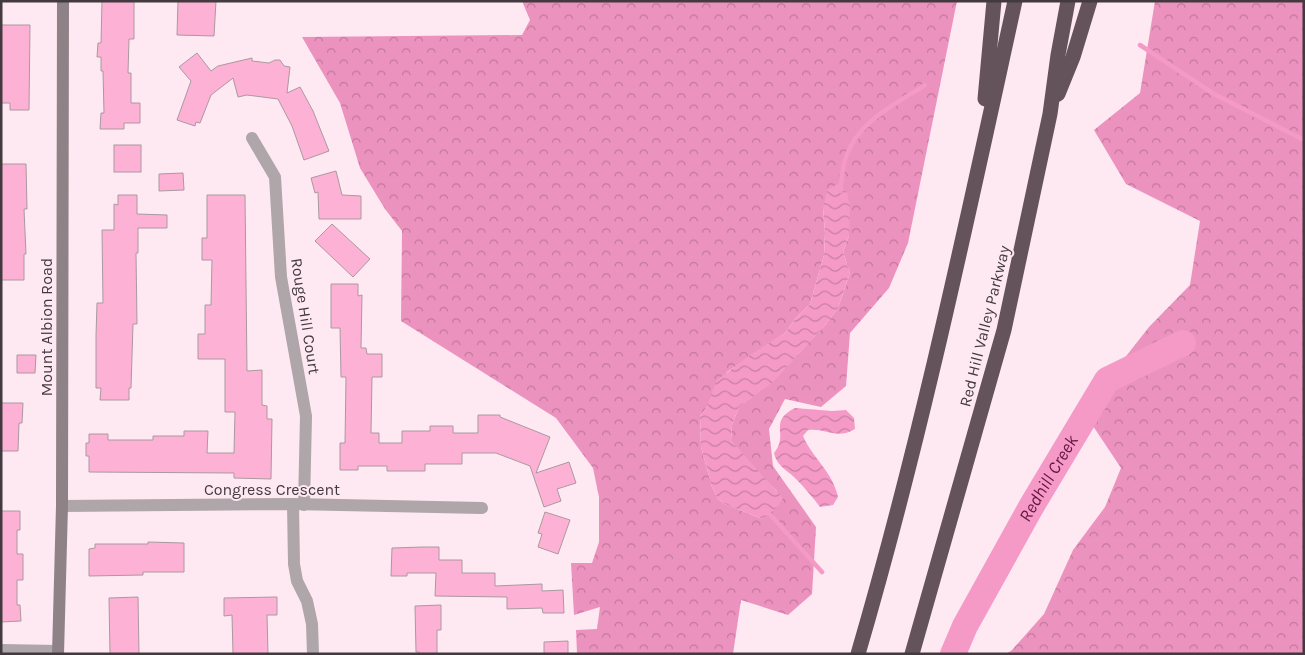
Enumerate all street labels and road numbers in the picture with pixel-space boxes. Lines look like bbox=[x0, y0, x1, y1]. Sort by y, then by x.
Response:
street label: Red Hill Valley Parkway bbox=[955, 243, 1014, 409]
street label: Rouge Hill Court bbox=[287, 257, 324, 376]
street label: Mount Albion Road bbox=[37, 258, 56, 396]
street label: Congress Crescent bbox=[204, 480, 340, 499]

